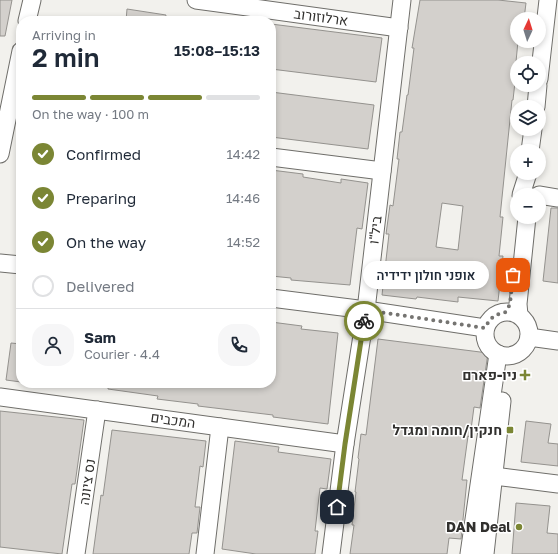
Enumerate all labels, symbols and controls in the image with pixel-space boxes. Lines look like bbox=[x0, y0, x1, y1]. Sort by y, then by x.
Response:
street label: ארלוזורוב bbox=[293, 4, 349, 29]
north arrow bbox=[510, 12, 546, 48]
map controls bbox=[510, 12, 546, 224]
text: Arriving in bbox=[32, 27, 96, 43]
text: 15:08–15:13 bbox=[174, 41, 260, 59]
text: 2 min bbox=[32, 42, 100, 73]
button: locate bbox=[510, 56, 546, 92]
button: layers bbox=[510, 100, 546, 136]
text: On the way · 100 m bbox=[32, 106, 149, 122]
icon: check bbox=[32, 143, 54, 165]
button: + bbox=[510, 144, 546, 180]
text: Confirmed bbox=[66, 145, 141, 163]
text: 14:42 bbox=[226, 146, 260, 162]
icon: check bbox=[32, 187, 54, 209]
button: − bbox=[510, 188, 546, 224]
text: Preparing bbox=[66, 189, 136, 207]
text: 14:46 bbox=[226, 190, 260, 206]
street label: ביל"ו bbox=[364, 214, 385, 245]
icon: check bbox=[32, 231, 54, 253]
text: On the way bbox=[66, 233, 146, 251]
text: 14:52 bbox=[227, 234, 260, 250]
pin bbox=[496, 258, 530, 292]
callout: אופני חולון ידידיה bbox=[363, 261, 489, 289]
icon: bag bbox=[502, 264, 524, 286]
text: אופני חולון ידידיה bbox=[377, 267, 475, 283]
text: Delivered bbox=[66, 277, 134, 295]
courier bbox=[344, 301, 384, 341]
icon: bike bbox=[353, 310, 375, 332]
button: person bbox=[32, 324, 74, 366]
button: phone bbox=[218, 324, 260, 366]
text: Sam bbox=[84, 328, 116, 346]
text: Courier · 4.4 bbox=[84, 346, 160, 362]
place label: ניו-פארם bbox=[462, 366, 517, 383]
marker: ניו-פארם bbox=[520, 370, 530, 380]
street label: המכבים bbox=[150, 408, 197, 431]
place label: חנקין/חומה ומגדל bbox=[393, 421, 502, 438]
marker: חנקין/חומה ומגדל bbox=[505, 425, 515, 435]
street label: נס ציונה bbox=[75, 458, 98, 506]
pin bbox=[320, 490, 354, 524]
icon: home bbox=[326, 496, 348, 518]
place label: DAN Deal bbox=[446, 518, 511, 535]
marker: DAN Deal bbox=[514, 522, 524, 532]

